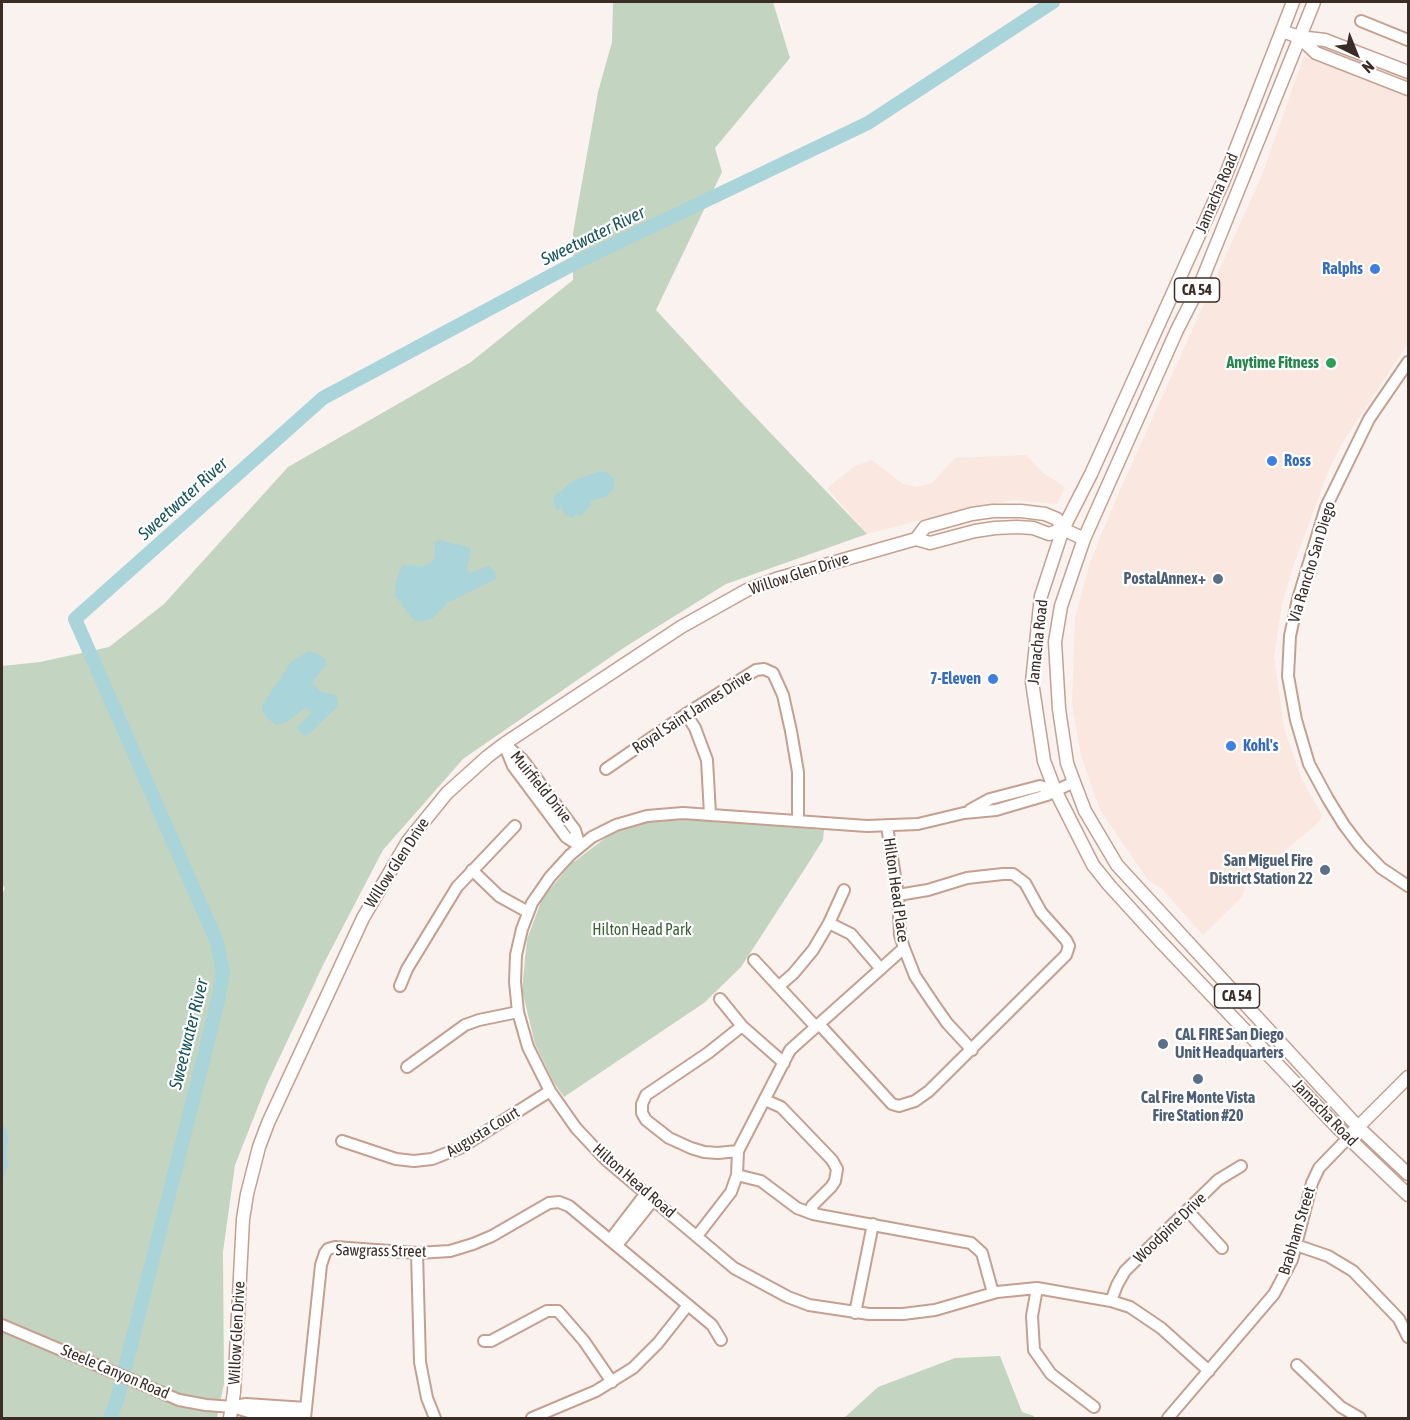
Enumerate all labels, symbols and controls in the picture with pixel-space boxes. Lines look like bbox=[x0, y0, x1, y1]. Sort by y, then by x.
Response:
north arrow bbox=[1326, 24, 1386, 84]
text: N bbox=[1359, 57, 1378, 77]
street label: Jamacha Road bbox=[1191, 150, 1243, 236]
water label: Sweetwater River bbox=[538, 202, 648, 270]
place label: Ralphs bbox=[1322, 259, 1363, 279]
marker: Ralphs bbox=[1368, 262, 1382, 276]
road number: CA 54 bbox=[1174, 278, 1220, 302]
place label: Anytime Fitness bbox=[1226, 353, 1319, 373]
marker: Anytime Fitness bbox=[1324, 356, 1338, 370]
place label: Ross bbox=[1284, 451, 1311, 471]
water label: Sweetwater River bbox=[134, 453, 232, 545]
marker: Ross bbox=[1265, 454, 1279, 468]
street label: Via Rancho San Diego bbox=[1284, 499, 1340, 625]
street label: Willow Glen Drive bbox=[747, 549, 851, 599]
place label: PostalAnnex+ bbox=[1124, 569, 1206, 589]
marker: PostalAnnex+ bbox=[1211, 572, 1225, 586]
street label: Jamacha Road bbox=[1024, 599, 1052, 685]
street label: Royal Saint James Drive bbox=[629, 666, 755, 758]
place label: 7-Eleven bbox=[930, 669, 981, 689]
marker: 7-Eleven bbox=[986, 672, 1000, 686]
place label: Kohl's bbox=[1243, 736, 1278, 756]
marker: Kohl's bbox=[1224, 739, 1238, 753]
street label: Muirfield Drive bbox=[506, 747, 576, 827]
street label: Willow Glen Drive bbox=[361, 814, 433, 912]
street label: Hilton Head Place bbox=[879, 836, 913, 944]
place label: San Miguel Fire District Station 22 bbox=[1209, 851, 1313, 889]
marker: San Miguel Fire District Station 22 bbox=[1318, 863, 1332, 877]
park label: Hilton Head Park bbox=[592, 920, 692, 940]
water label: Sweetwater River bbox=[165, 977, 213, 1091]
road number: CA 54 bbox=[1214, 984, 1260, 1008]
place label: CAL FIRE San Diego Unit Headquarters bbox=[1175, 1025, 1284, 1063]
marker: CAL FIRE San Diego Unit Headquarters bbox=[1156, 1037, 1170, 1051]
marker: Cal Fire Monte Vista Fire Station #20 bbox=[1191, 1072, 1205, 1086]
street label: Jamacha Road bbox=[1288, 1076, 1362, 1150]
place label: Cal Fire Monte Vista Fire Station #20 bbox=[1141, 1088, 1255, 1126]
street label: Augusta Court bbox=[443, 1103, 523, 1161]
street label: Hilton Head Road bbox=[589, 1140, 679, 1222]
street label: Brabham Street bbox=[1275, 1185, 1319, 1277]
street label: Woodpine Drive bbox=[1130, 1189, 1210, 1267]
street label: Sawgrass Street bbox=[335, 1241, 427, 1261]
street label: Willow Glen Drive bbox=[225, 1281, 249, 1385]
street label: Steele Canyon Road bbox=[58, 1341, 172, 1403]

